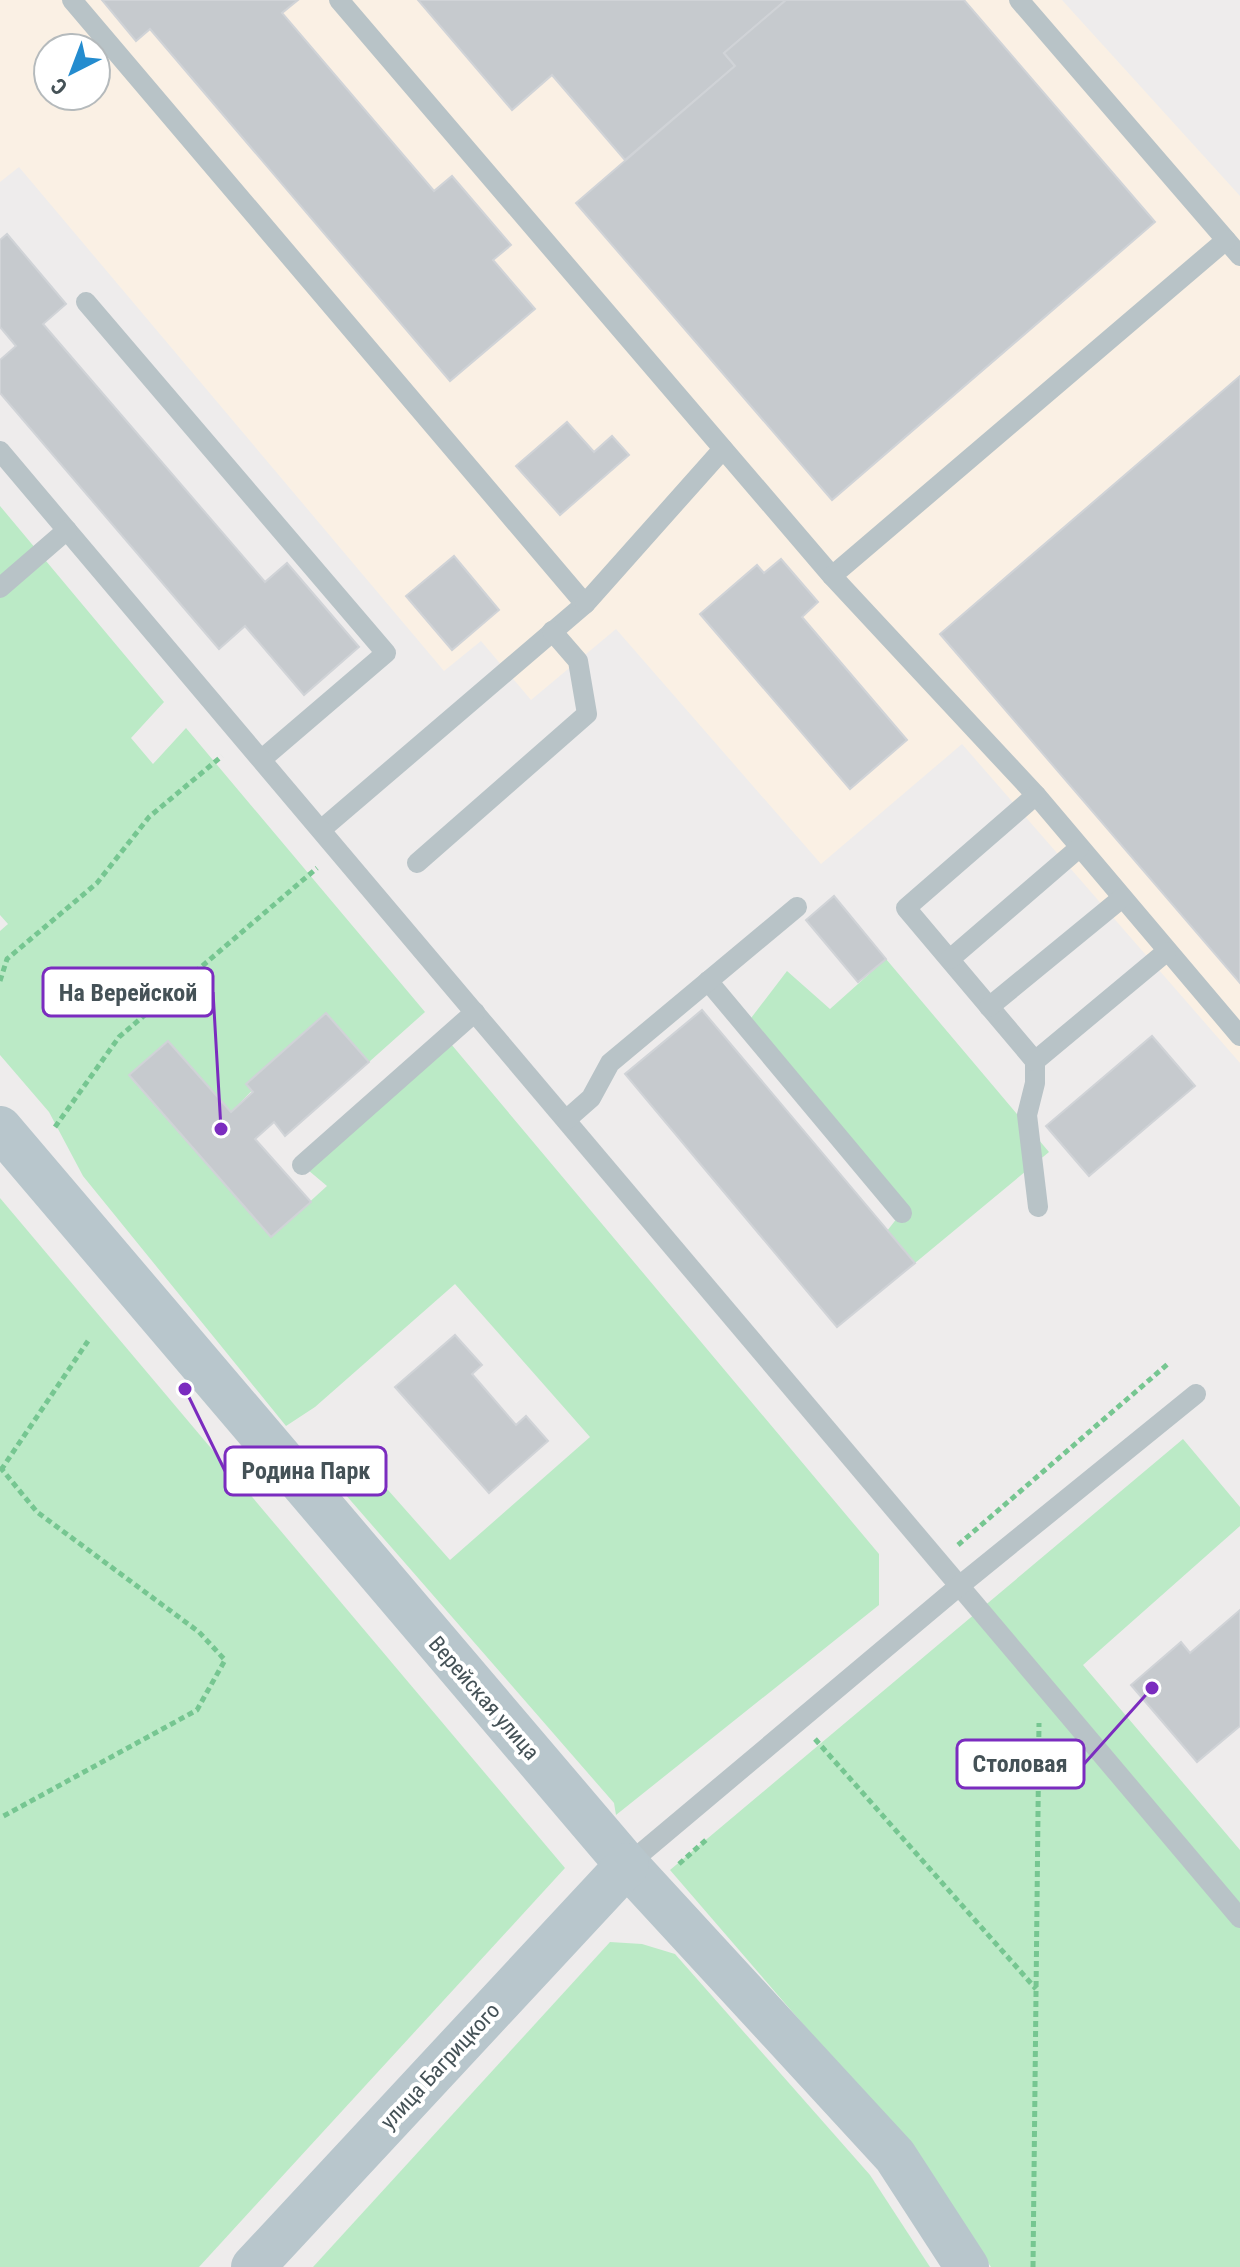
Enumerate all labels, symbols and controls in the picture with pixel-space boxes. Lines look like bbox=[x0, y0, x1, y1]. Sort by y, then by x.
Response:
north arrow bbox=[32, 32, 112, 112]
text: С bbox=[46, 73, 72, 100]
callout: На Верейской bbox=[43, 968, 213, 1016]
text: На Верейской bbox=[59, 979, 197, 1007]
callout: Родина Парк bbox=[225, 1447, 386, 1495]
text: Родина Парк bbox=[242, 1457, 370, 1485]
street label: Верейская улица bbox=[424, 1631, 544, 1765]
callout: Столовая bbox=[957, 1740, 1084, 1788]
text: Столовая bbox=[972, 1750, 1068, 1778]
street label: улица Багрицкого bbox=[375, 1998, 505, 2134]

